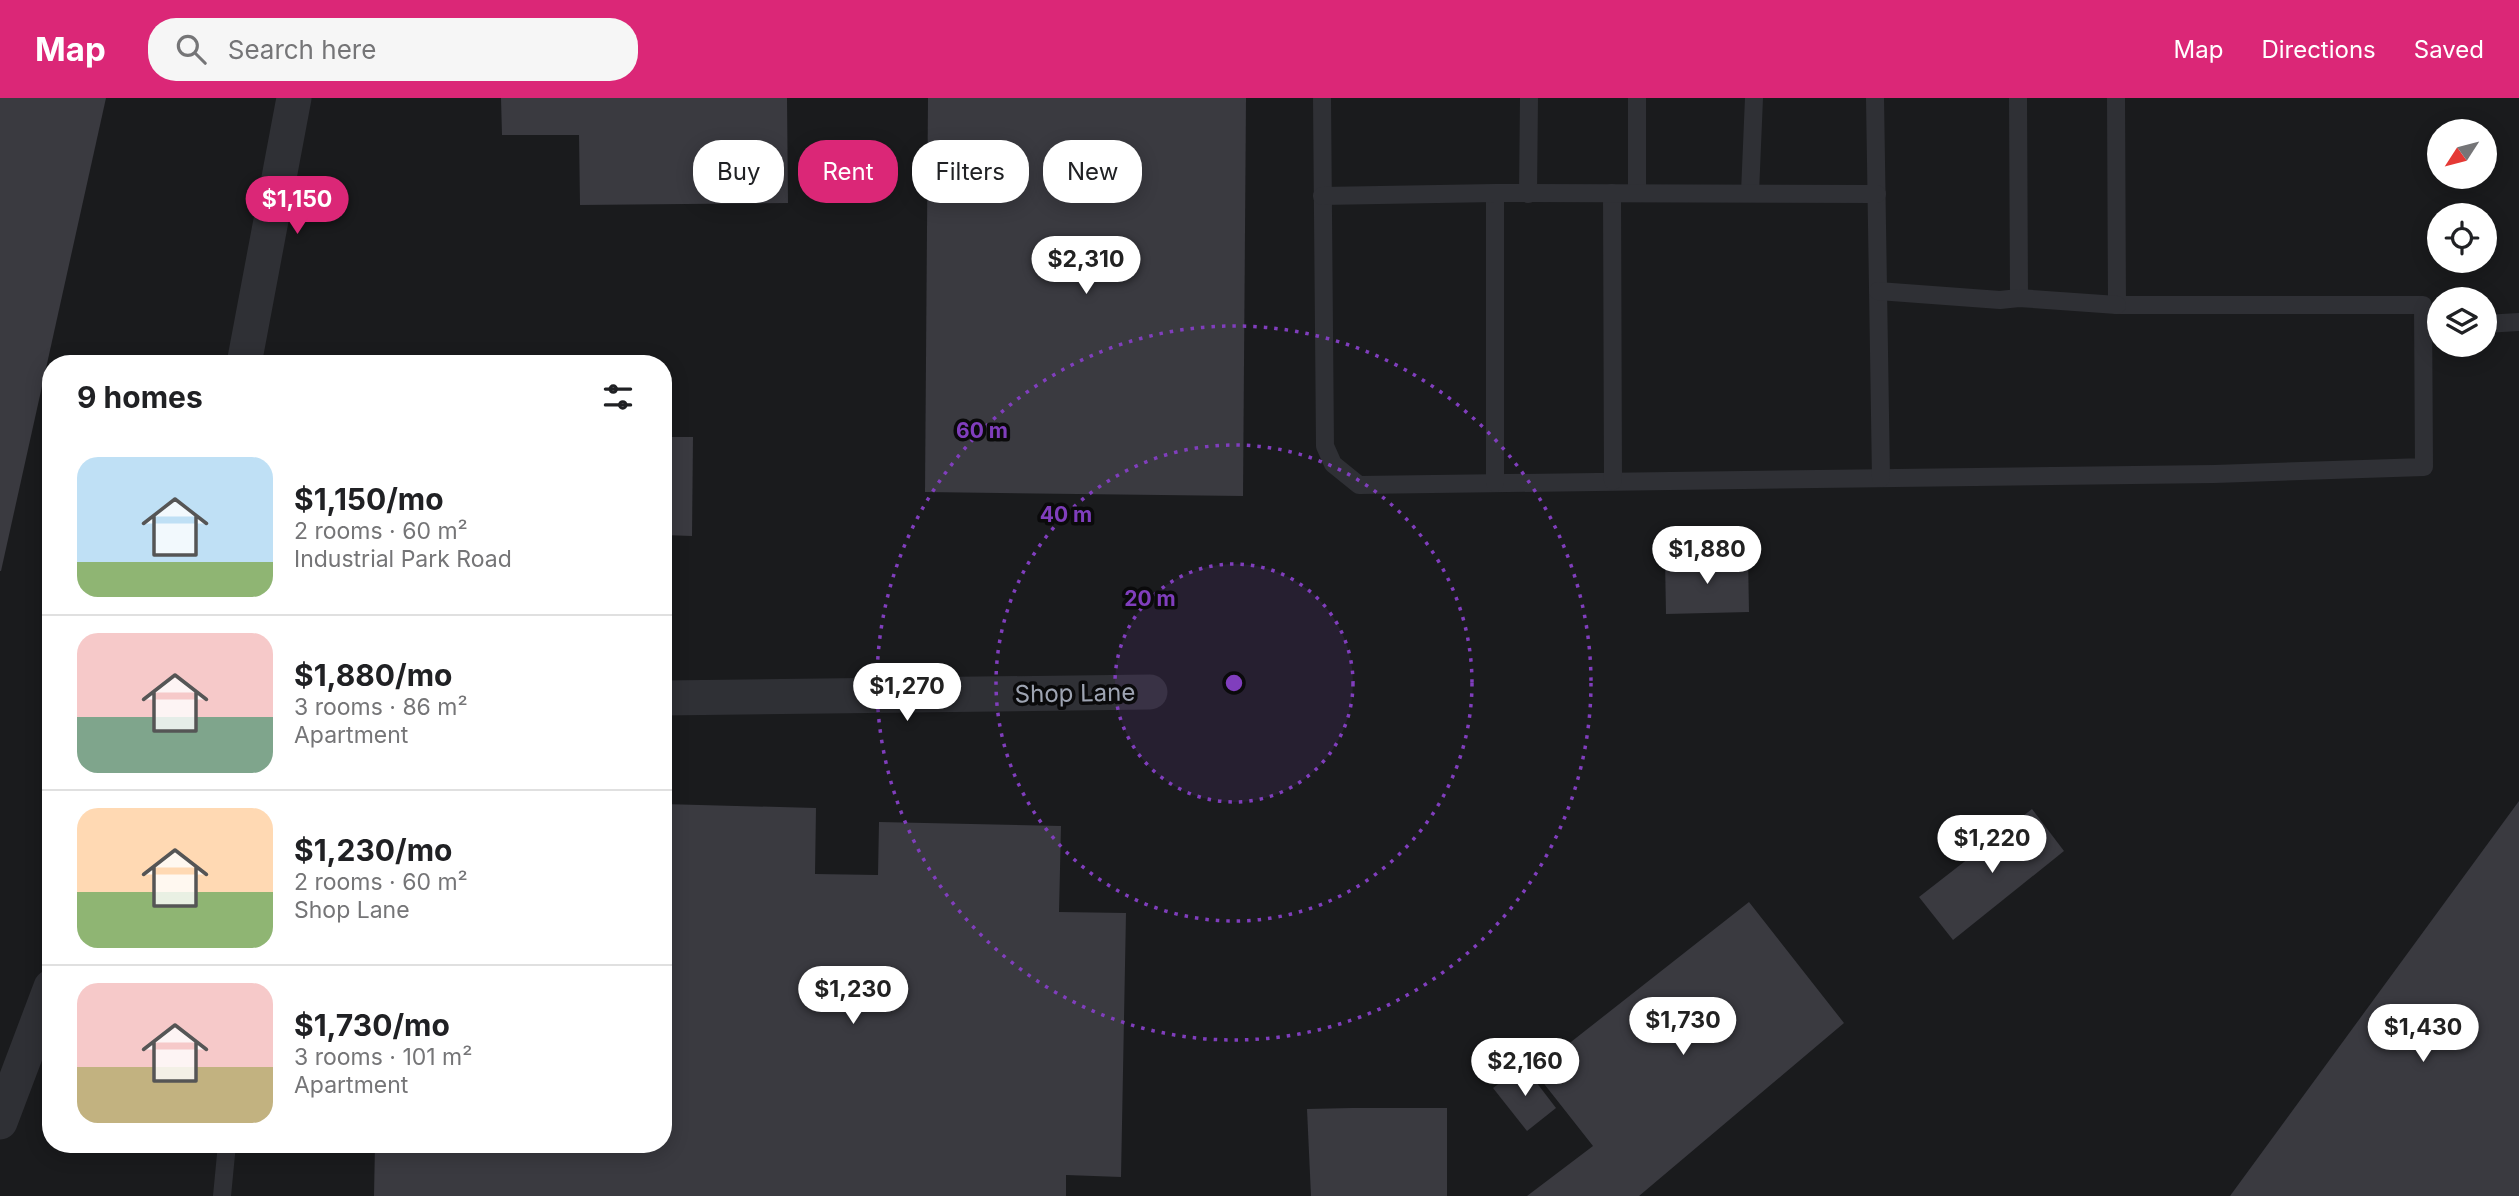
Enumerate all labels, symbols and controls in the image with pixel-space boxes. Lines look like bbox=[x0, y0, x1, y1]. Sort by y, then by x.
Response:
search box bbox=[148, 18, 638, 81]
text: Map bbox=[35, 29, 106, 69]
icon: search bbox=[172, 30, 210, 68]
text: Search here bbox=[228, 34, 376, 65]
text: Map bbox=[2174, 35, 2223, 64]
text: Directions bbox=[2261, 35, 2376, 64]
text: Saved bbox=[2414, 35, 2484, 64]
north arrow bbox=[2427, 119, 2497, 189]
map controls bbox=[2427, 119, 2497, 357]
chip: Buy bbox=[693, 140, 784, 203]
chip: Rent bbox=[798, 140, 898, 203]
chip: Filters bbox=[912, 140, 1029, 203]
chip: New bbox=[1043, 140, 1142, 203]
pin: $1,150 bbox=[240, 176, 354, 236]
text: $1,150 bbox=[262, 185, 332, 213]
button: locate bbox=[2427, 203, 2497, 273]
pin: $2,310 bbox=[1029, 236, 1143, 296]
text: $2,310 bbox=[1048, 245, 1124, 273]
button: layers bbox=[2427, 287, 2497, 357]
icon: filters bbox=[599, 378, 637, 416]
text: 9 homes bbox=[77, 379, 203, 415]
text: 60 m bbox=[956, 418, 1008, 443]
text: $1,150/mo bbox=[294, 481, 444, 517]
icon: home bbox=[133, 485, 217, 569]
text: 40 m bbox=[1040, 502, 1092, 527]
text: 2 rooms · 60 m² bbox=[294, 517, 468, 545]
pin: $1,880 bbox=[1650, 526, 1764, 586]
text: $1,880 bbox=[1668, 535, 1746, 563]
text: Industrial Park Road bbox=[294, 545, 512, 573]
text: 20 m bbox=[1124, 586, 1176, 611]
text: $1,880/mo bbox=[294, 657, 452, 693]
icon: home bbox=[133, 661, 217, 745]
pin: $1,270 bbox=[850, 664, 964, 723]
centre of rings bbox=[1222, 671, 1246, 695]
text: $1,270 bbox=[869, 672, 945, 700]
street label: Shop Lane bbox=[1014, 677, 1136, 709]
text: 3 rooms · 86 m² bbox=[294, 693, 468, 721]
text: Apartment bbox=[294, 721, 408, 749]
pin: $1,220 bbox=[1935, 816, 2049, 875]
text: $1,220 bbox=[1953, 824, 2031, 852]
text: $1,230/mo bbox=[294, 832, 453, 868]
icon: home bbox=[133, 836, 217, 920]
text: 2 rooms · 60 m² bbox=[294, 868, 468, 896]
text: Shop Lane bbox=[294, 896, 410, 924]
pin: $1,230 bbox=[796, 967, 910, 1026]
text: $1,230 bbox=[814, 975, 892, 1003]
pin: $1,730 bbox=[1626, 998, 1740, 1057]
pin: $1,430 bbox=[2366, 1004, 2480, 1064]
text: $1,730 bbox=[1645, 1006, 1721, 1034]
text: $1,730/mo bbox=[294, 1007, 450, 1043]
icon: home bbox=[133, 1011, 217, 1095]
text: $1,430 bbox=[2384, 1013, 2462, 1041]
pin: $2,160 bbox=[1468, 1038, 1582, 1098]
text: 3 rooms · 101 m² bbox=[294, 1043, 472, 1071]
text: $2,160 bbox=[1487, 1047, 1563, 1075]
text: Apartment bbox=[294, 1071, 408, 1099]

